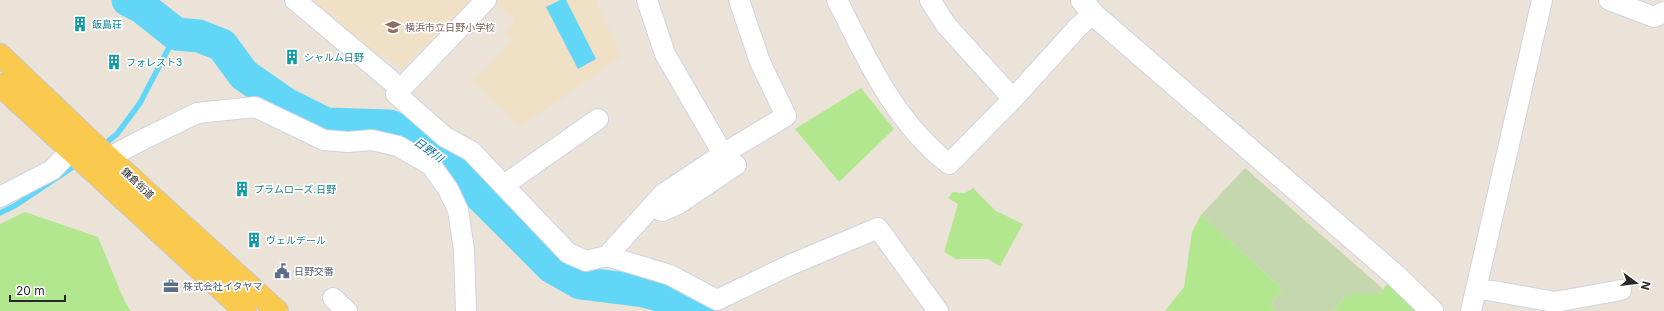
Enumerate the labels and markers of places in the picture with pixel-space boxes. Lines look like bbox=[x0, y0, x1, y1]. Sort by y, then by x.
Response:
building icon: 飯島荘 bbox=[71, 15, 89, 33]
place label: 飯島荘 bbox=[92, 18, 122, 30]
school or university icon: 横浜市立日野小学校 bbox=[384, 18, 402, 36]
place label: 横浜市立日野小学校 bbox=[405, 21, 495, 33]
building icon: シャルム日野 bbox=[283, 48, 301, 66]
place label: シャルム日野 bbox=[304, 51, 364, 63]
building icon: フォレスト3 bbox=[105, 53, 123, 71]
place label: フォレスト3 bbox=[126, 56, 182, 68]
building icon: プラムローズ.日野 bbox=[233, 180, 251, 198]
place label: プラムローズ.日野 bbox=[254, 183, 336, 195]
building icon: ヴェルデール bbox=[245, 231, 263, 249]
place label: ヴェルデール bbox=[266, 234, 326, 246]
public building icon: 日野交番 bbox=[273, 262, 291, 280]
place label: 日野交番 bbox=[294, 265, 334, 277]
office icon: 株式会社イタヤマ bbox=[162, 277, 180, 295]
place label: 株式会社イタヤマ bbox=[183, 280, 263, 292]

